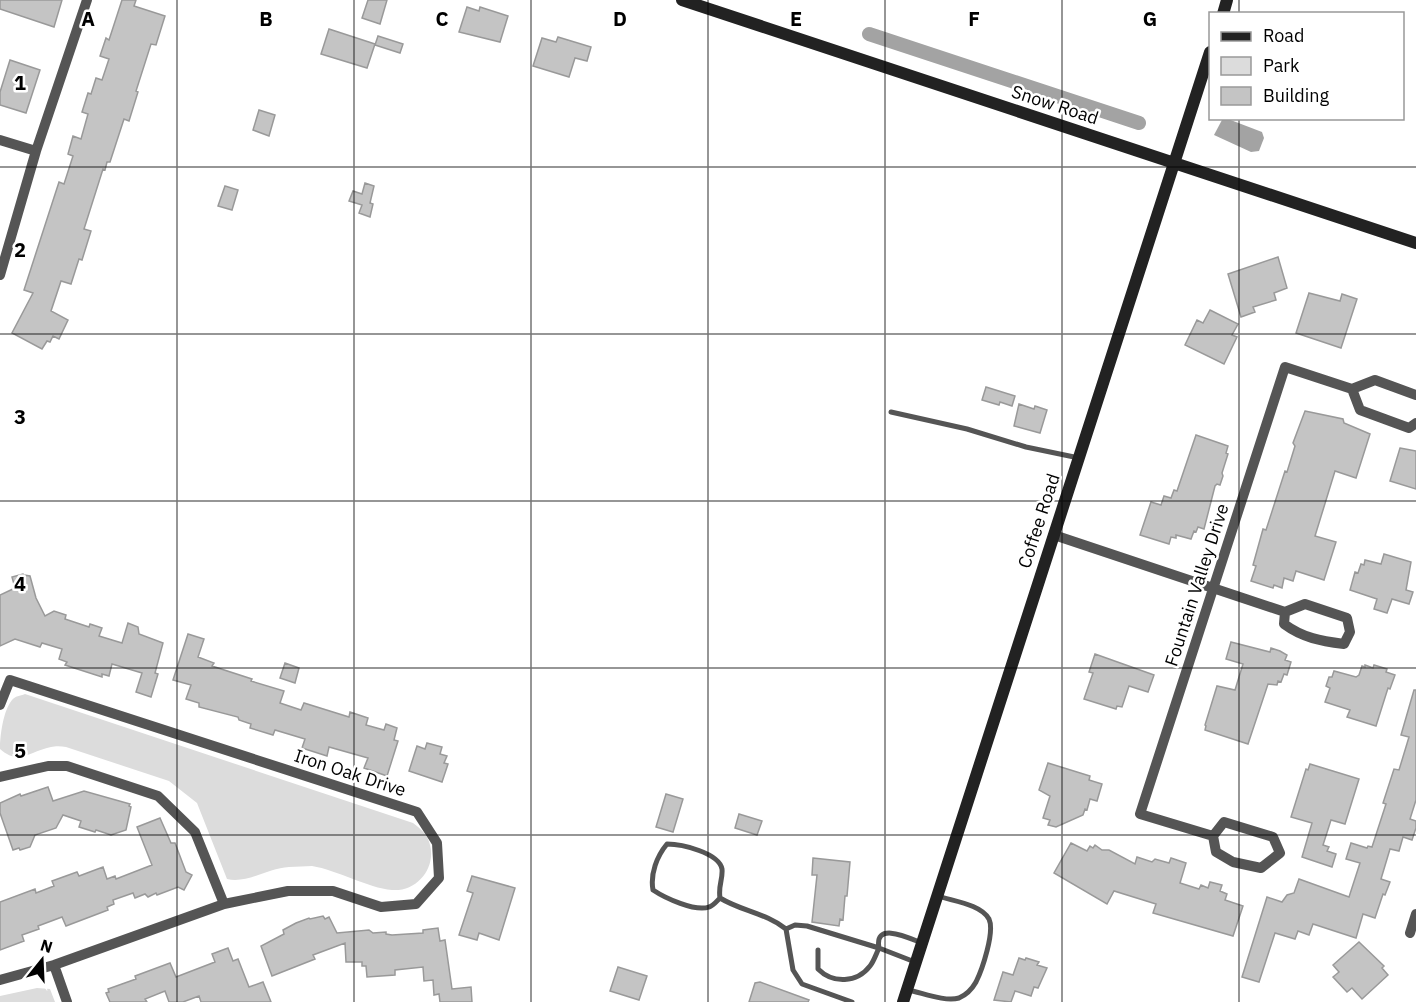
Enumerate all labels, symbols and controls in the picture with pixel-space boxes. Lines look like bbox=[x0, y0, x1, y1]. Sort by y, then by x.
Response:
text: A bbox=[81, 5, 95, 32]
text: B bbox=[259, 5, 273, 32]
text: C bbox=[435, 5, 449, 32]
text: D bbox=[613, 5, 627, 32]
text: E bbox=[790, 5, 802, 32]
text: F bbox=[968, 5, 980, 32]
text: G bbox=[1143, 5, 1157, 32]
legend bbox=[1209, 12, 1404, 120]
text: Road bbox=[1263, 24, 1304, 47]
text: Park bbox=[1263, 54, 1300, 77]
text: 1 bbox=[14, 69, 26, 96]
street label: Snow Road bbox=[1009, 80, 1102, 129]
text: Building bbox=[1263, 84, 1330, 107]
text: 2 bbox=[14, 236, 26, 263]
text: 3 bbox=[14, 403, 26, 430]
street label: Coffee Road bbox=[1012, 471, 1065, 571]
street label: Fountain Valley Drive bbox=[1159, 501, 1234, 669]
text: 4 bbox=[14, 570, 26, 597]
text: 5 bbox=[14, 737, 26, 764]
street label: Iron Oak Drive bbox=[291, 744, 409, 801]
north arrow bbox=[12, 930, 72, 990]
text: N bbox=[38, 934, 55, 957]

